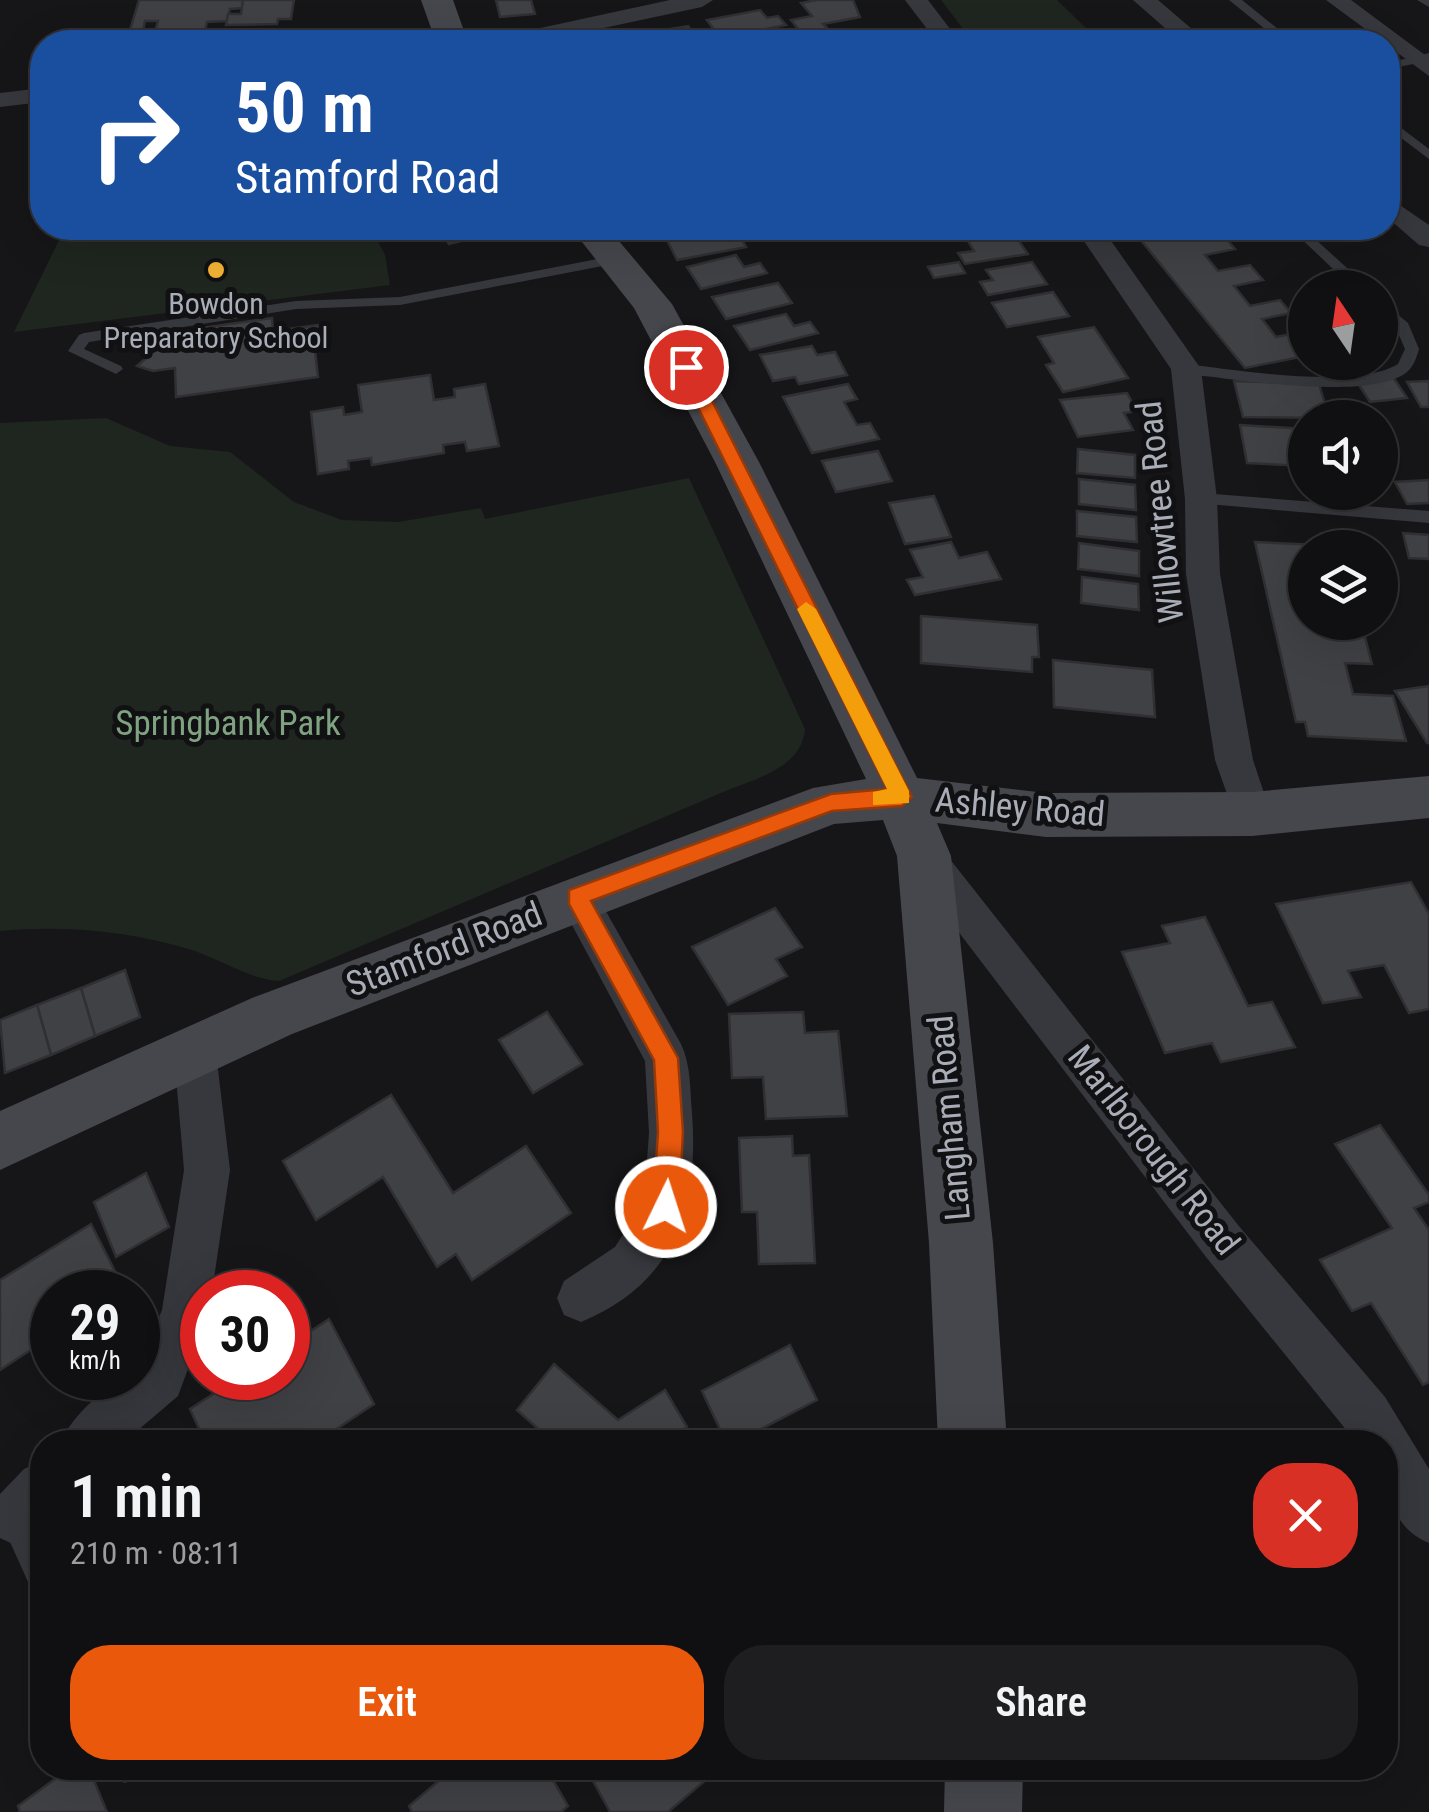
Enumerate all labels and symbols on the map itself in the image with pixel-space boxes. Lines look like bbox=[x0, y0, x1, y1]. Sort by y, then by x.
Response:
marker: Bowdon Preparatory School bbox=[205, 259, 227, 281]
north arrow bbox=[1288, 270, 1398, 380]
place label: Bowdon Preparatory School bbox=[104, 286, 328, 355]
pin bbox=[644, 325, 729, 410]
street label: Willowtree Road bbox=[1128, 399, 1193, 625]
park label: Springbank Park bbox=[115, 703, 341, 744]
street label: Ashley Road bbox=[933, 780, 1106, 835]
street label: Stamford Road bbox=[341, 893, 548, 1006]
street label: Langham Road bbox=[920, 1014, 979, 1222]
street label: Marlborough Road bbox=[1059, 1038, 1248, 1263]
position arrow bbox=[614, 1155, 718, 1259]
speed limit sign: 30 bbox=[180, 1270, 310, 1400]

